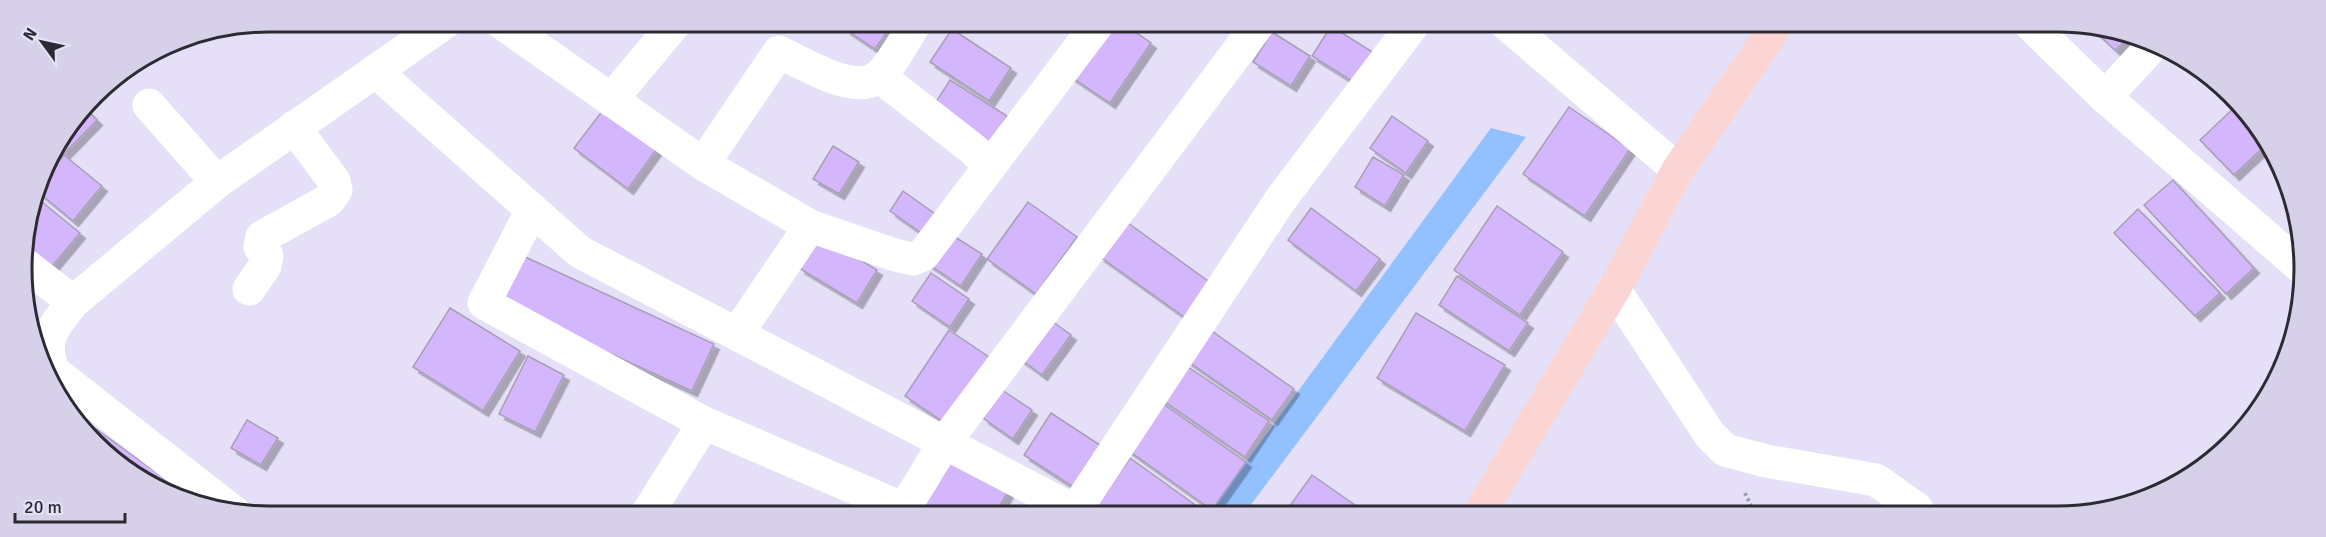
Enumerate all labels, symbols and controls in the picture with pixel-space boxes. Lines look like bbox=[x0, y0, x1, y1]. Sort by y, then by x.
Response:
north arrow bbox=[12, 12, 72, 72]
text: N bbox=[19, 24, 42, 44]
scale bar bbox=[15, 486, 124, 524]
text: 20 m bbox=[24, 496, 62, 518]

